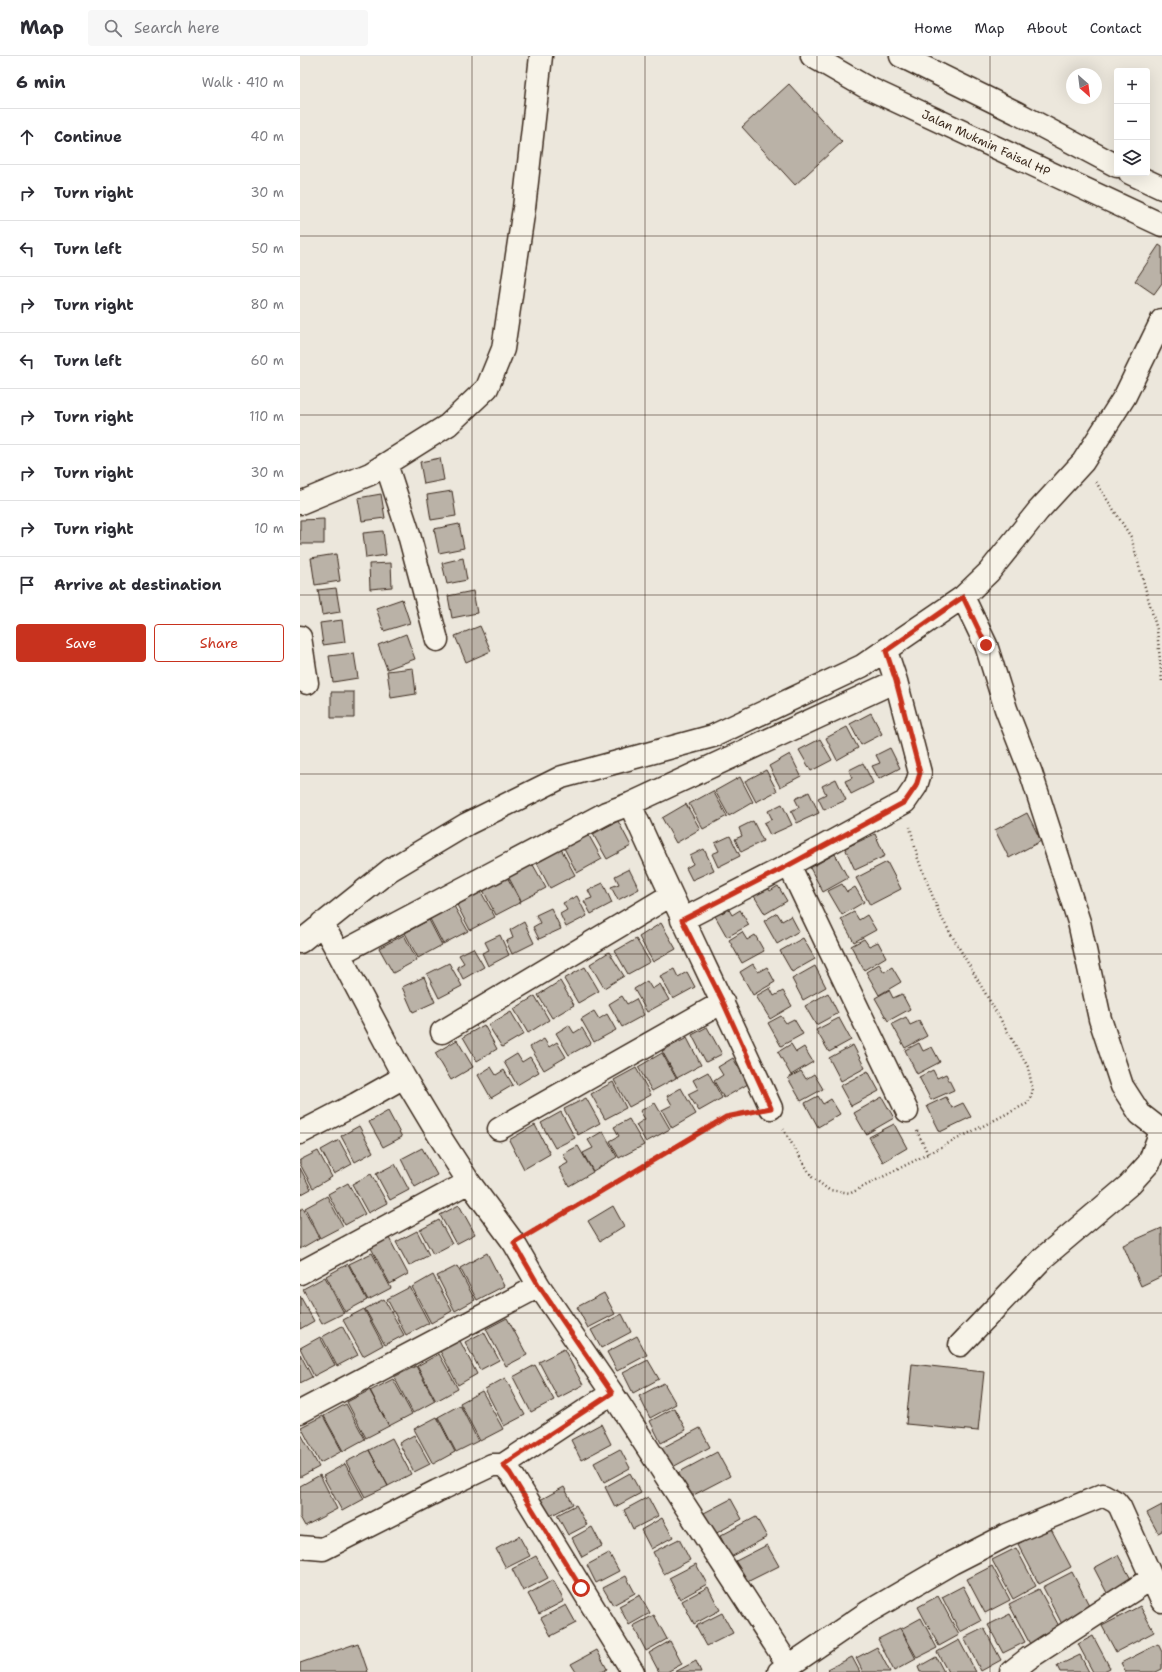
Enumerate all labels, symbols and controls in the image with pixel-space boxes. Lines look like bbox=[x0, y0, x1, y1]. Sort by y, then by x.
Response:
search box bbox=[88, 10, 368, 46]
text: Map bbox=[20, 15, 64, 40]
icon: search bbox=[102, 17, 124, 39]
text: Search here bbox=[134, 18, 220, 38]
text: Home bbox=[914, 19, 953, 37]
text: Map bbox=[975, 19, 1005, 37]
text: About bbox=[1027, 19, 1068, 37]
text: Contact bbox=[1090, 19, 1142, 37]
north arrow bbox=[1066, 68, 1102, 104]
map controls bbox=[1114, 68, 1150, 176]
button: + bbox=[1114, 68, 1150, 104]
text: 6 min bbox=[16, 71, 66, 93]
text: Walk · 410 m bbox=[202, 74, 284, 91]
button: − bbox=[1114, 104, 1150, 140]
street label: Jalan Mukmin Faisal HP bbox=[919, 106, 1053, 180]
icon: ahead bbox=[16, 126, 38, 148]
text: Continue bbox=[54, 127, 122, 147]
text: 40 m bbox=[250, 128, 284, 145]
button: layers bbox=[1114, 140, 1150, 176]
icon: right bbox=[16, 182, 38, 204]
text: Turn right bbox=[54, 183, 134, 203]
text: 30 m bbox=[250, 184, 284, 201]
icon: left bbox=[16, 238, 38, 260]
text: Turn left bbox=[54, 239, 122, 259]
text: 50 m bbox=[251, 240, 284, 257]
icon: right bbox=[16, 294, 38, 316]
text: Turn right bbox=[54, 295, 134, 315]
text: 80 m bbox=[250, 296, 284, 313]
icon: left bbox=[16, 350, 38, 372]
text: Turn left bbox=[54, 351, 122, 371]
text: 60 m bbox=[251, 352, 284, 369]
icon: right bbox=[16, 406, 38, 428]
text: Turn right bbox=[54, 407, 134, 427]
text: 110 m bbox=[249, 408, 284, 425]
icon: right bbox=[16, 462, 38, 484]
text: Turn right bbox=[54, 463, 134, 483]
text: 30 m bbox=[250, 464, 284, 481]
icon: right bbox=[16, 518, 38, 540]
text: Turn right bbox=[54, 519, 134, 539]
text: 10 m bbox=[254, 520, 284, 537]
icon: arrive bbox=[16, 574, 38, 596]
text: Arrive at destination bbox=[54, 575, 222, 595]
button: Save bbox=[16, 624, 146, 662]
button: Share bbox=[154, 624, 284, 662]
route end bbox=[977, 636, 995, 654]
route start bbox=[572, 1579, 590, 1597]

